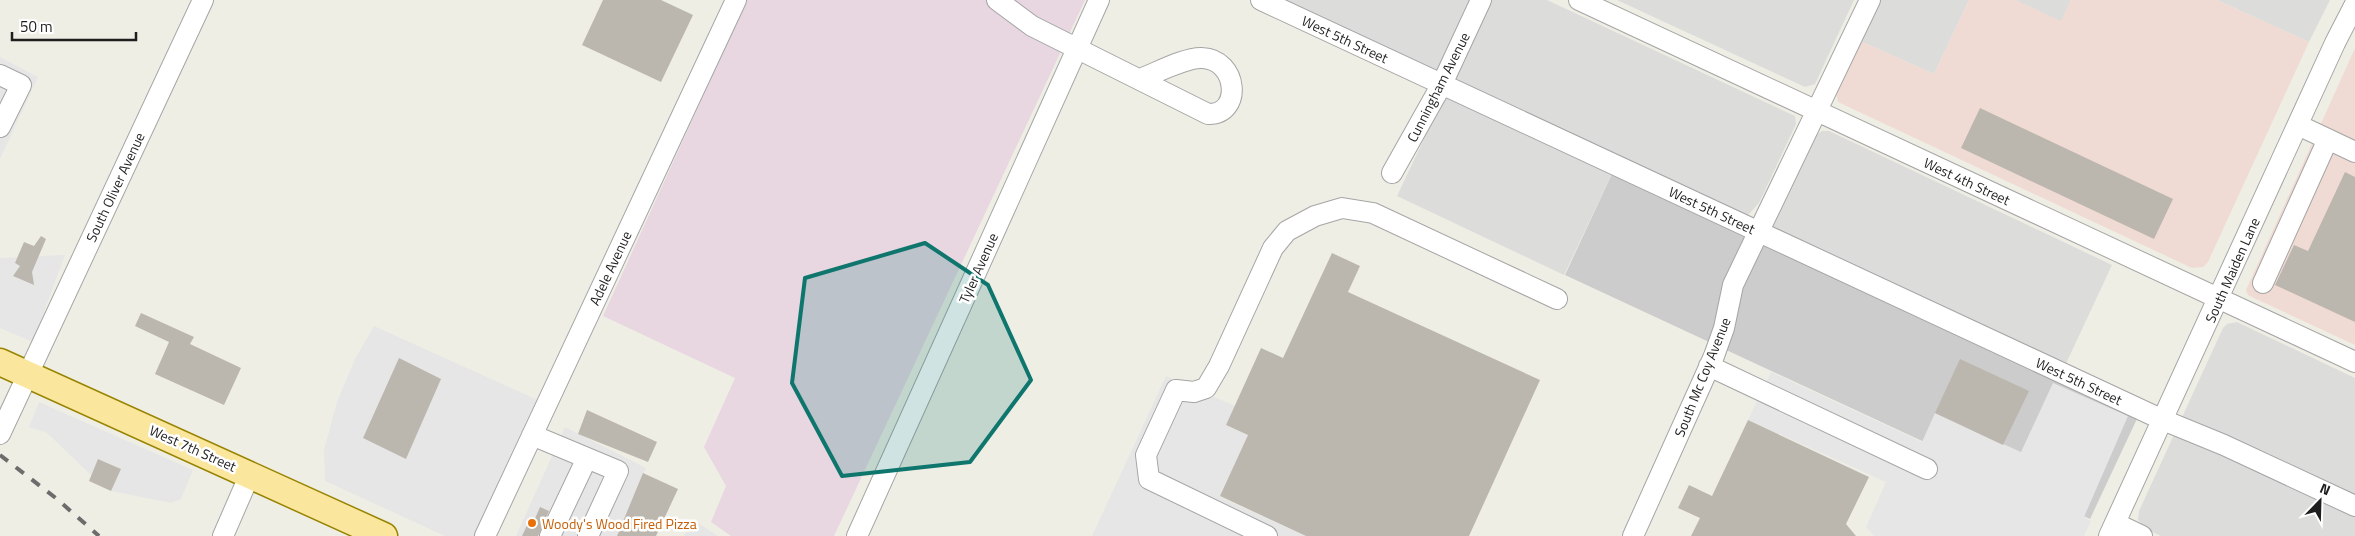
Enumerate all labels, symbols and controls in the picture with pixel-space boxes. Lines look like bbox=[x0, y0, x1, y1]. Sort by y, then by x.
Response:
scale bar bbox=[12, 10, 136, 42]
street label: West 5th Street bbox=[1298, 10, 1392, 68]
text: 50 m bbox=[20, 15, 53, 38]
street label: Cunningham Avenue bbox=[1401, 28, 1475, 146]
street label: South Oliver Avenue bbox=[80, 129, 150, 245]
street label: West 4th Street bbox=[1920, 152, 2014, 210]
street label: West 5th Street bbox=[1665, 181, 1759, 239]
street label: South Maiden Lane bbox=[2199, 214, 2265, 326]
street label: Adele Avenue bbox=[584, 227, 636, 309]
street label: Tyler Avenue bbox=[953, 229, 1003, 307]
street label: South Mc Coy Avenue bbox=[1668, 314, 1736, 440]
street label: West 5th Street bbox=[2032, 352, 2126, 410]
street label: West 7th Street bbox=[146, 419, 240, 477]
north arrow bbox=[2295, 476, 2345, 526]
text: N bbox=[2317, 477, 2334, 500]
place label: Woody's Wood Fired Pizza bbox=[542, 513, 697, 534]
marker: Woody's Wood Fired Pizza bbox=[526, 517, 538, 529]

